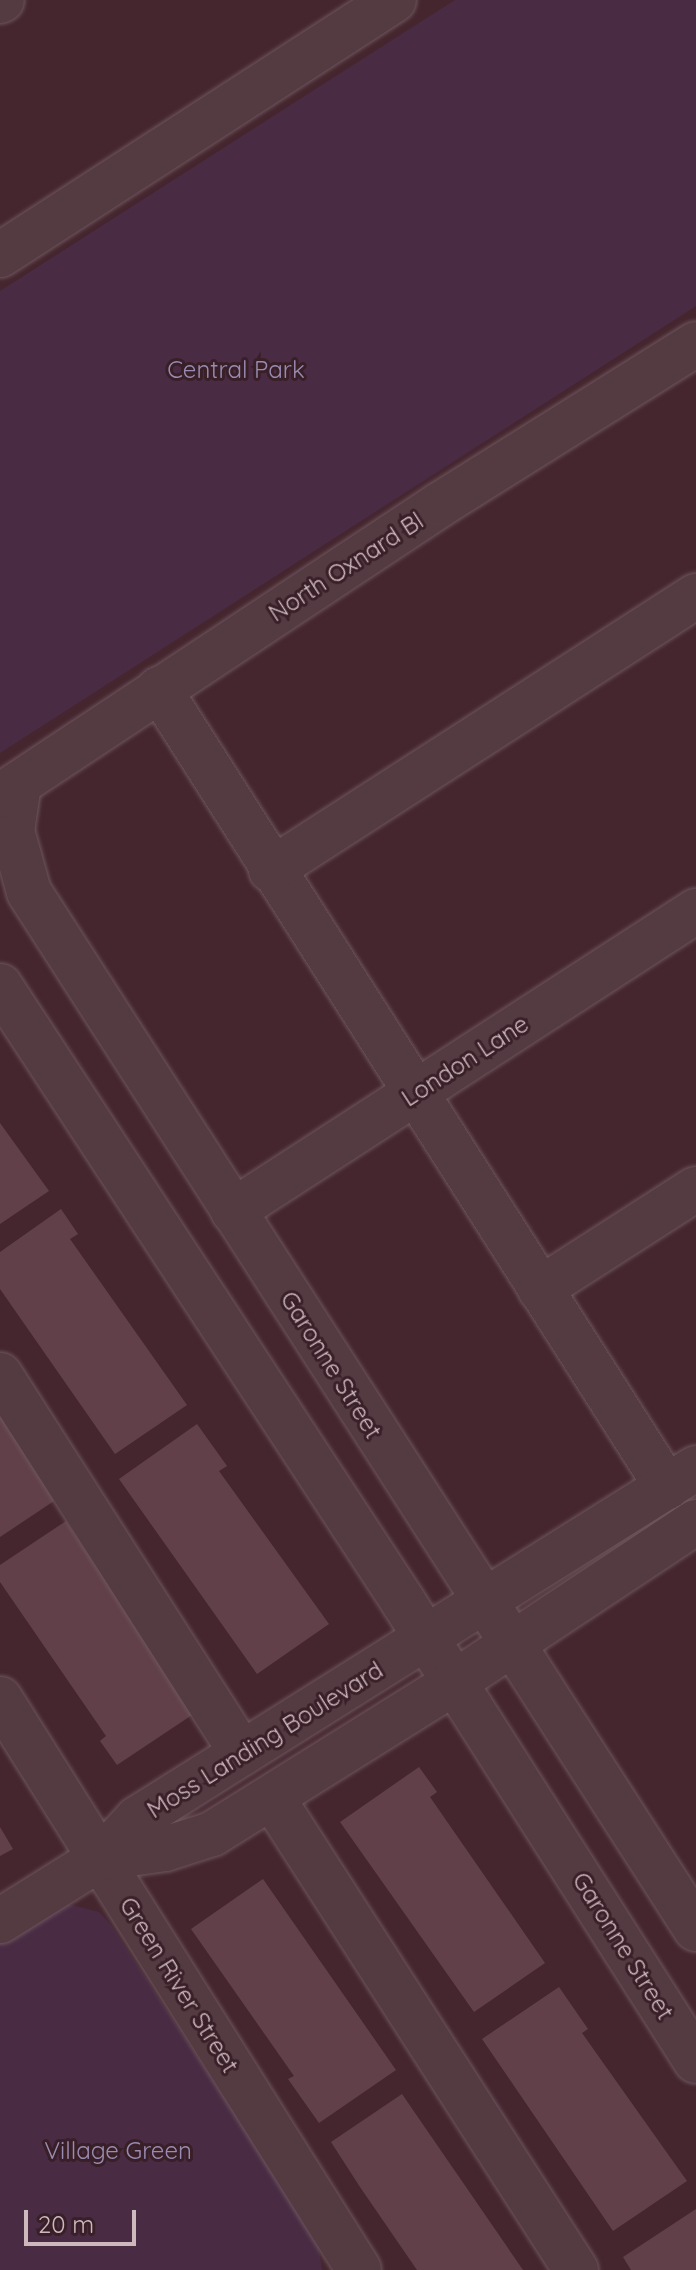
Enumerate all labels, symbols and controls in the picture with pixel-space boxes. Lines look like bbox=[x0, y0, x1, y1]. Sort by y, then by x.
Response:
park label: Central Park bbox=[167, 356, 305, 384]
street label: North Oxnard Bl bbox=[263, 506, 429, 628]
street label: London Lane bbox=[396, 1009, 534, 1113]
street label: Garonne Street bbox=[274, 1286, 388, 1444]
street label: Moss Landing Boulevard bbox=[142, 1656, 388, 1824]
street label: Garonne Street bbox=[566, 1867, 680, 2025]
street label: Green River Street bbox=[113, 1892, 245, 2078]
park label: Village Green bbox=[44, 2137, 192, 2165]
scale bar bbox=[28, 2194, 140, 2244]
text: 20 m bbox=[38, 2209, 94, 2239]

